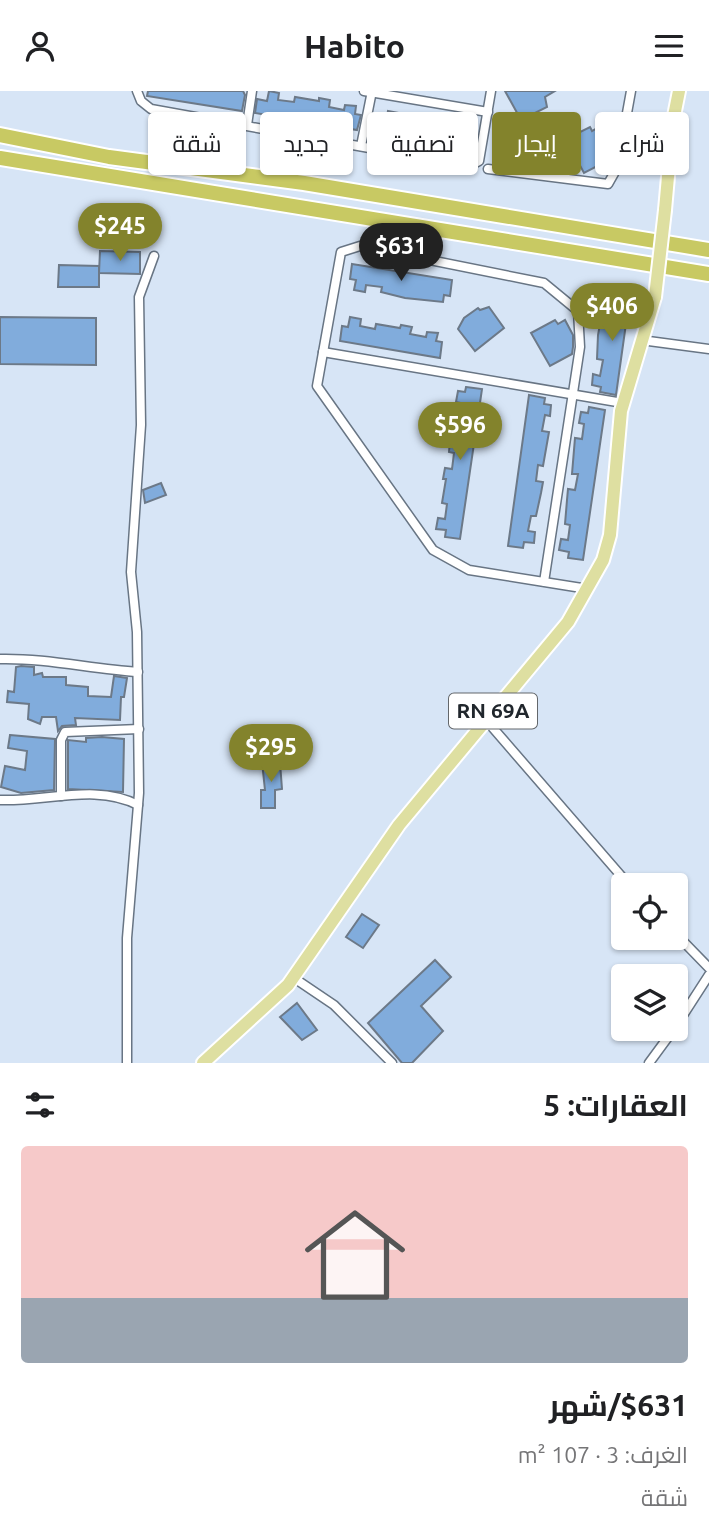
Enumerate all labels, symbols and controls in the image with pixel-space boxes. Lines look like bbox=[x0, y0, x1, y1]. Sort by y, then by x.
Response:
icon: person bbox=[21, 27, 59, 65]
icon: menu bbox=[650, 27, 688, 65]
text: Habito bbox=[304, 28, 405, 64]
chip: شقة bbox=[148, 112, 246, 175]
chip: جديد bbox=[260, 112, 353, 175]
chip: تصفية bbox=[367, 112, 478, 175]
chip: إيجار bbox=[492, 112, 581, 175]
chip: شراء bbox=[595, 112, 689, 175]
pin: $245 bbox=[79, 204, 161, 263]
text: $245 bbox=[94, 213, 146, 238]
pin: $631 bbox=[360, 223, 442, 283]
text: $631 bbox=[375, 233, 427, 258]
pin: $406 bbox=[571, 283, 653, 343]
text: $406 bbox=[586, 293, 638, 318]
pin: $596 bbox=[419, 403, 501, 462]
text: $596 bbox=[434, 412, 486, 437]
road number: RN 69A bbox=[449, 693, 537, 729]
pin: $295 bbox=[230, 725, 312, 784]
text: $295 bbox=[245, 734, 297, 759]
map controls bbox=[611, 873, 688, 1041]
button: locate bbox=[611, 873, 688, 950]
button: layers bbox=[611, 964, 688, 1041]
icon: filters bbox=[21, 1086, 59, 1124]
text: العقارات: 5 bbox=[543, 1088, 688, 1122]
icon: home bbox=[292, 1192, 418, 1318]
text: $631/شهر bbox=[549, 1388, 688, 1422]
text: الغرف: 3 · 107 m² bbox=[518, 1442, 688, 1467]
text: شقة bbox=[641, 1485, 688, 1510]

